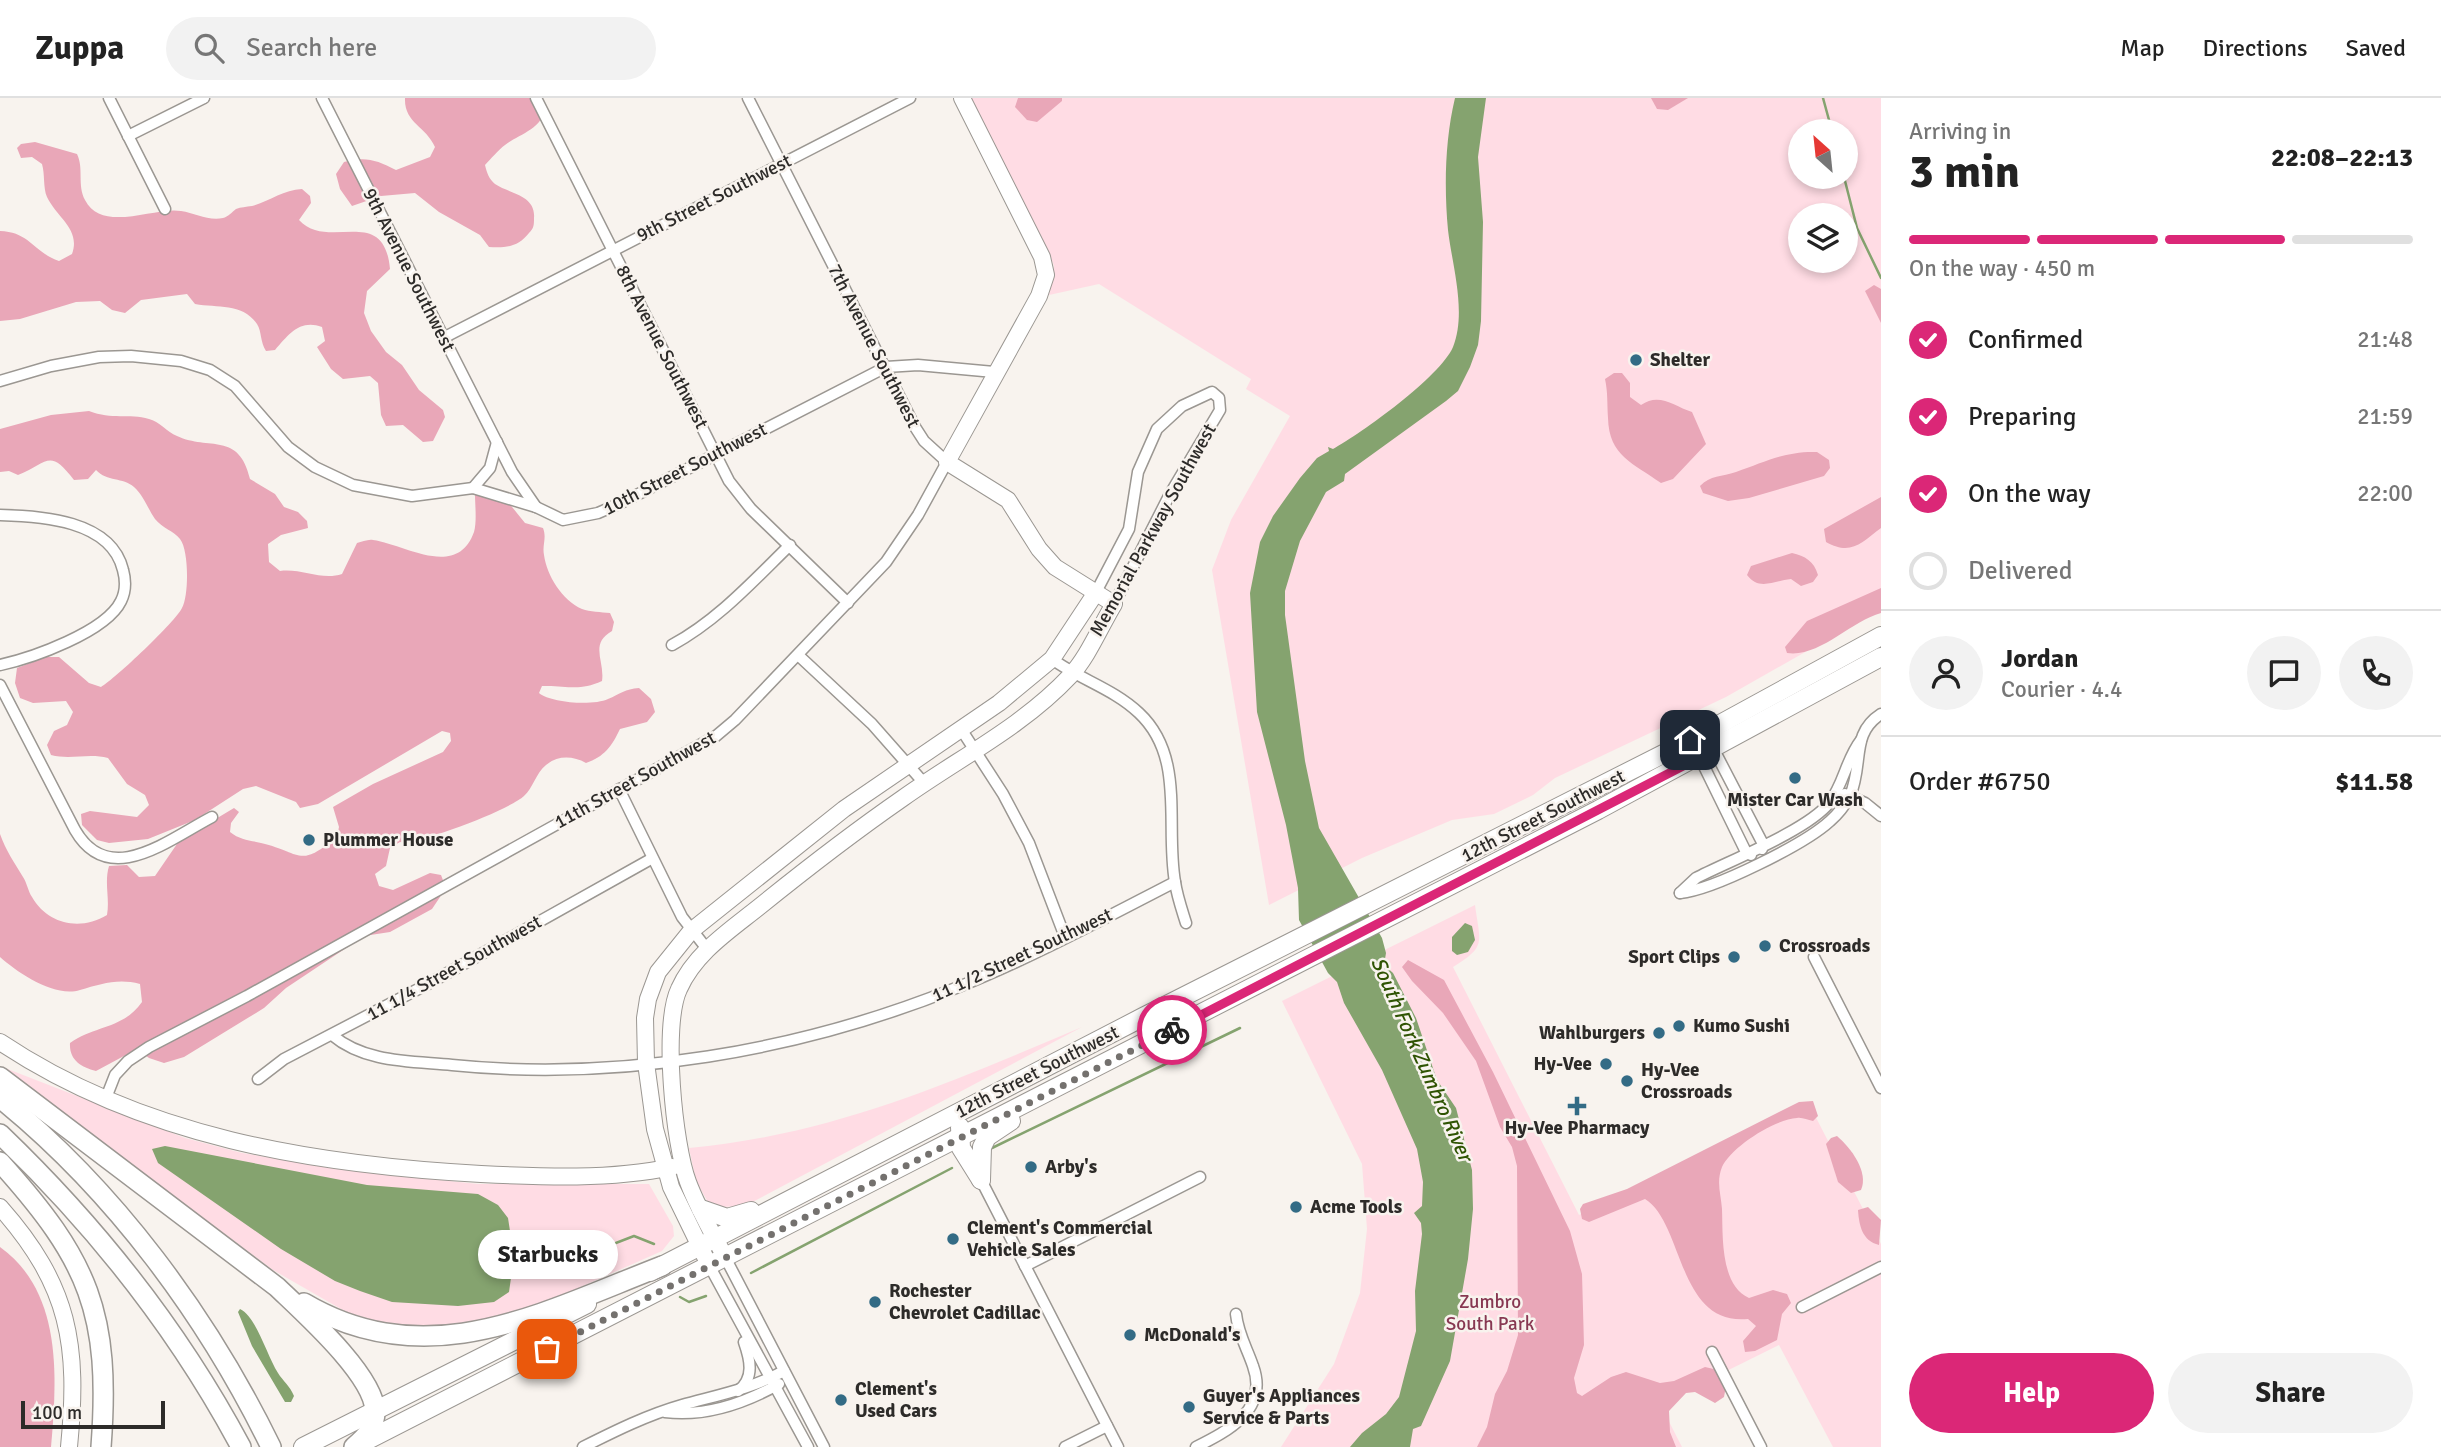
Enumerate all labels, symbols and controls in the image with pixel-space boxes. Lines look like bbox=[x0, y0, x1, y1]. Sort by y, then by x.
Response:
search box bbox=[166, 17, 656, 80]
text: Zuppa bbox=[35, 28, 124, 69]
icon: search bbox=[190, 29, 228, 67]
text: Search here bbox=[246, 32, 377, 64]
text: Map bbox=[2120, 33, 2165, 63]
text: Directions bbox=[2203, 33, 2308, 63]
text: Saved bbox=[2346, 33, 2406, 63]
text: Arriving in bbox=[1909, 117, 2011, 146]
north arrow bbox=[1788, 119, 1858, 189]
map controls bbox=[1788, 119, 1858, 273]
text: 22:08–22:13 bbox=[2271, 142, 2413, 174]
text: 3 min bbox=[1909, 144, 2020, 200]
street label: 9th Street Southwest bbox=[633, 148, 796, 247]
street label: 9th Avenue Southwest bbox=[357, 184, 461, 356]
button: layers bbox=[1788, 203, 1858, 273]
text: On the way · 450 m bbox=[1909, 254, 2095, 283]
street label: 7th Avenue Southwest bbox=[822, 260, 926, 432]
street label: 8th Avenue Southwest bbox=[610, 261, 714, 433]
icon: check bbox=[1909, 321, 1947, 359]
text: Confirmed bbox=[1968, 324, 2083, 356]
text: 21:48 bbox=[2357, 325, 2413, 354]
place label: Shelter bbox=[1650, 348, 1710, 372]
marker: Shelter bbox=[1628, 352, 1644, 368]
icon: check bbox=[1909, 398, 1947, 436]
text: Preparing bbox=[1968, 401, 2076, 433]
text: 21:59 bbox=[2357, 402, 2413, 431]
street label: 10th Street Southwest bbox=[599, 417, 771, 521]
street label: Memorial Parkway Southwest bbox=[1084, 419, 1222, 641]
icon: check bbox=[1909, 475, 1947, 513]
text: On the way bbox=[1968, 478, 2091, 510]
text: 22:00 bbox=[2357, 479, 2413, 508]
text: Delivered bbox=[1968, 555, 2073, 587]
button: person bbox=[1909, 636, 1983, 710]
button: chat bbox=[2247, 636, 2321, 710]
button: phone bbox=[2339, 636, 2413, 710]
text: Jordan bbox=[2001, 643, 2078, 675]
text: Courier · 4.4 bbox=[2001, 675, 2122, 704]
pin bbox=[1660, 710, 1720, 770]
icon: home bbox=[1671, 721, 1709, 759]
street label: 11th Street Southwest bbox=[550, 725, 720, 834]
street label: 12th Street Southwest bbox=[1457, 764, 1629, 868]
text: Order #6750 bbox=[1909, 766, 2050, 798]
text: $11.58 bbox=[2335, 766, 2413, 798]
marker: Mister Car Wash bbox=[1787, 770, 1803, 786]
place label: Mister Car Wash bbox=[1727, 788, 1863, 812]
place label: Plummer House bbox=[323, 828, 453, 852]
marker: Plummer House bbox=[301, 832, 317, 848]
street label: 11 1/2 Street Southwest bbox=[928, 902, 1116, 1007]
street label: 11 1/4 Street Southwest bbox=[362, 910, 546, 1026]
place label: Crossroads bbox=[1779, 934, 1870, 958]
marker: Crossroads bbox=[1757, 938, 1773, 954]
place label: Sport Clips bbox=[1628, 945, 1720, 969]
marker: Sport Clips bbox=[1726, 949, 1742, 965]
water label: South Fork Zumbro River bbox=[1365, 953, 1480, 1168]
courier bbox=[1137, 995, 1207, 1065]
icon: bike bbox=[1153, 1011, 1191, 1049]
place label: Kumo Sushi bbox=[1693, 1014, 1790, 1038]
marker: Kumo Sushi bbox=[1671, 1018, 1687, 1034]
street label: 12th Street Southwest bbox=[951, 1020, 1123, 1124]
place label: Wahlburgers bbox=[1539, 1021, 1645, 1045]
marker: Wahlburgers bbox=[1651, 1025, 1667, 1041]
place label: Hy-Vee bbox=[1533, 1052, 1592, 1076]
marker: Hy-Vee bbox=[1598, 1056, 1614, 1072]
place label: Hy-Vee Crossroads bbox=[1641, 1058, 1732, 1104]
marker: Hy-Vee Crossroads bbox=[1619, 1073, 1635, 1089]
marker: Hy-Vee Pharmacy bbox=[1569, 1098, 1585, 1114]
place label: Hy-Vee Pharmacy bbox=[1505, 1116, 1650, 1140]
place label: Arby's bbox=[1045, 1155, 1097, 1179]
marker: Arby's bbox=[1023, 1159, 1039, 1175]
place label: Acme Tools bbox=[1310, 1195, 1402, 1219]
marker: Acme Tools bbox=[1288, 1199, 1304, 1215]
place label: Clement's Commercial Vehicle Sales bbox=[967, 1216, 1152, 1262]
callout: Starbucks bbox=[477, 1230, 617, 1279]
marker: Clement's Commercial Vehicle Sales bbox=[945, 1231, 961, 1247]
text: Starbucks bbox=[498, 1240, 598, 1269]
place label: Rochester Chevrolet Cadillac bbox=[889, 1279, 1041, 1325]
park label: Zumbro South Park bbox=[1446, 1290, 1535, 1336]
marker: Rochester Chevrolet Cadillac bbox=[867, 1294, 883, 1310]
pin bbox=[517, 1319, 577, 1379]
place label: McDonald's bbox=[1144, 1323, 1240, 1347]
marker: McDonald's bbox=[1122, 1327, 1138, 1343]
icon: bag bbox=[528, 1330, 566, 1368]
button: Help bbox=[1909, 1353, 2154, 1433]
button: Share bbox=[2168, 1353, 2413, 1433]
place label: Clement's Used Cars bbox=[855, 1377, 937, 1423]
place label: Guyer's Appliances Service & Parts bbox=[1203, 1384, 1360, 1430]
marker: Clement's Used Cars bbox=[833, 1392, 849, 1408]
scale bar bbox=[21, 1398, 164, 1430]
marker: Guyer's Appliances Service & Parts bbox=[1181, 1399, 1197, 1415]
text: 100 m bbox=[32, 1401, 82, 1425]

